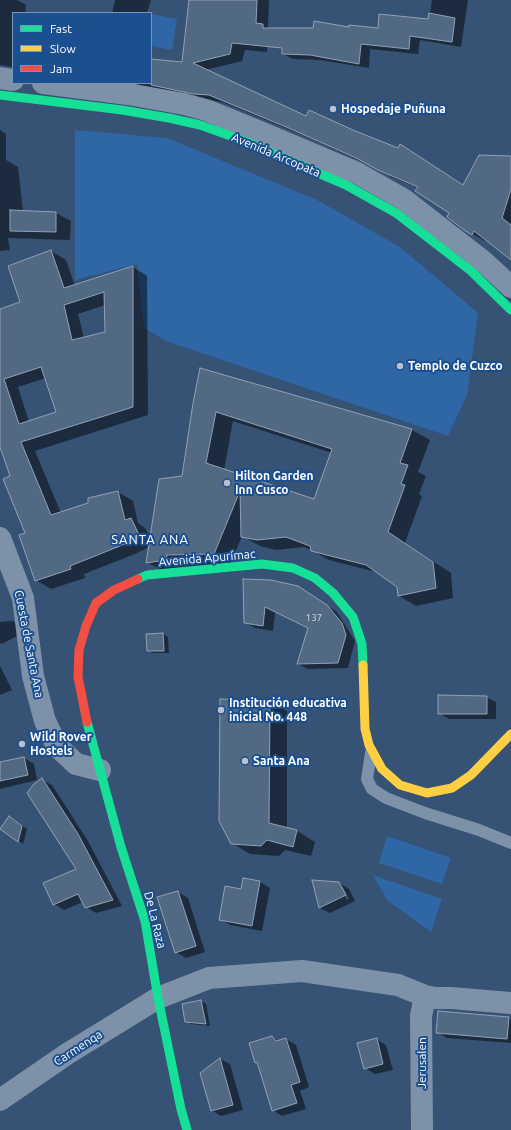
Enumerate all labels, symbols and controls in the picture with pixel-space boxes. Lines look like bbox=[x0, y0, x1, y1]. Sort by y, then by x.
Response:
legend bbox=[12, 12, 152, 84]
text: Fast bbox=[50, 22, 72, 35]
text: Slow bbox=[50, 42, 76, 55]
text: Jam bbox=[50, 62, 72, 75]
place label: Hospedaje Puñuna bbox=[341, 102, 446, 116]
marker: Hospedaje Puñuna bbox=[328, 104, 338, 114]
street label: Avenida Arcopata bbox=[230, 130, 322, 180]
place label: Templo de Cuzco bbox=[408, 359, 503, 373]
marker: Templo de Cuzco bbox=[395, 361, 405, 371]
place label: Hilton Garden Inn Cusco bbox=[235, 469, 314, 497]
marker: Hilton Garden Inn Cusco bbox=[222, 478, 232, 488]
district label: SANTA ANA bbox=[111, 532, 189, 548]
street label: Avenida Apurímac bbox=[158, 547, 256, 569]
street label: Cuesta de Santa Ana bbox=[11, 589, 47, 699]
house number: 137 bbox=[306, 612, 322, 624]
place label: Institución educativa inicial No. 448 bbox=[229, 696, 347, 724]
marker: Institución educativa inicial No. 448 bbox=[216, 705, 226, 715]
place label: Wild Rover Hostels bbox=[30, 730, 92, 758]
marker: Wild Rover Hostels bbox=[17, 739, 27, 749]
place label: Santa Ana bbox=[253, 754, 310, 768]
marker: Santa Ana bbox=[240, 756, 250, 766]
street label: De La Raza bbox=[141, 890, 169, 950]
street label: Carmenqa bbox=[51, 1027, 105, 1069]
street label: Jerusalen bbox=[415, 1037, 429, 1089]

